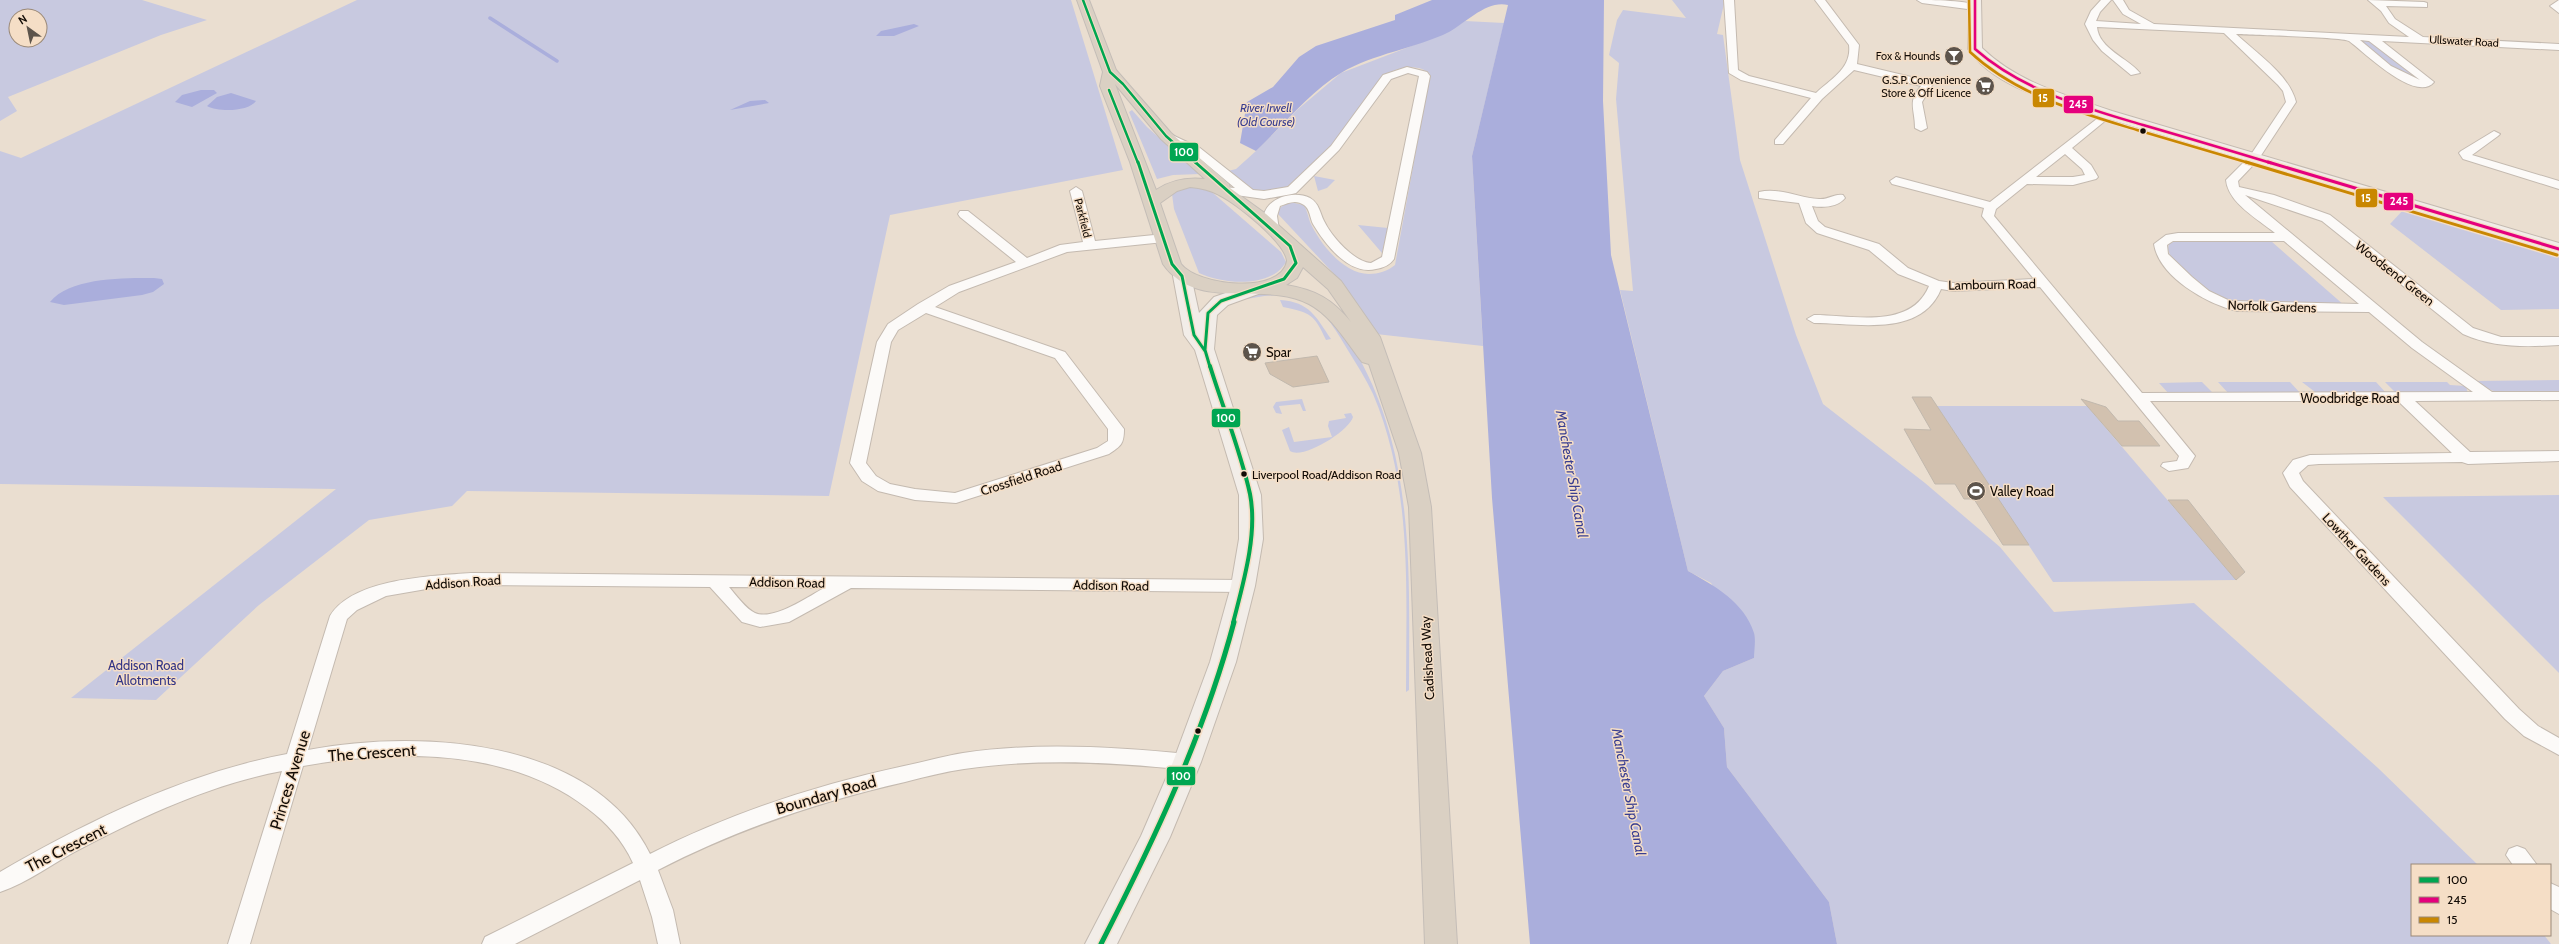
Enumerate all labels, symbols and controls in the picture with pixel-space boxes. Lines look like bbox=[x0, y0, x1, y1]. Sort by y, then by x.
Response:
north arrow bbox=[8, 8, 48, 48]
text: N bbox=[15, 12, 30, 28]
street label: Ullswater Road bbox=[2429, 32, 2499, 50]
bar icon: Fox & Hounds bbox=[1943, 45, 1965, 67]
place label: Fox & Hounds bbox=[1876, 49, 1940, 63]
place label: G.S.P. Convenience Store & Off Licence bbox=[1881, 73, 1971, 100]
supermarket icon: G.S.P. Convenience Store & Off Licence bbox=[1974, 75, 1996, 97]
line badge: 15 bbox=[2032, 88, 2055, 108]
text: 15 bbox=[2038, 91, 2048, 105]
line badge: 245 bbox=[2063, 95, 2094, 114]
text: 245 bbox=[2069, 97, 2087, 111]
water label: River Irwell (Old Course) bbox=[1237, 100, 1295, 129]
unlabelled marker bbox=[2138, 126, 2148, 136]
line badge: 100 bbox=[1169, 142, 1199, 162]
text: 100 bbox=[1174, 145, 1194, 159]
line badge: 15 bbox=[2355, 188, 2378, 208]
text: 15 bbox=[2361, 191, 2371, 205]
line badge: 245 bbox=[2383, 192, 2414, 211]
text: 245 bbox=[2390, 194, 2408, 208]
street label: Parkfield bbox=[1071, 197, 1095, 239]
street label: Woodsend Green bbox=[2352, 237, 2438, 309]
street label: Lambourn Road bbox=[1948, 275, 2036, 293]
street label: Norfolk Gardens bbox=[2227, 296, 2317, 316]
supermarket icon: Spar bbox=[1241, 341, 1263, 363]
place label: Spar bbox=[1266, 344, 1292, 360]
street label: Woodbridge Road bbox=[2301, 390, 2399, 406]
line badge: 100 bbox=[1211, 408, 1241, 428]
water label: Manchester Ship Canal bbox=[1552, 408, 1592, 540]
text: 100 bbox=[1216, 411, 1236, 425]
street label: Crossfield Road bbox=[978, 457, 1064, 499]
place label: Liverpool Road/Addison Road bbox=[1252, 467, 1401, 482]
marker: Liverpool Road/Addison Road bbox=[1239, 469, 1249, 479]
sports icon: Valley Road bbox=[1965, 480, 1987, 502]
place label: Valley Road bbox=[1990, 483, 2054, 499]
street label: Lowther Gardens bbox=[2319, 509, 2395, 589]
street label: Addison Road bbox=[425, 571, 501, 593]
street label: Addison Road bbox=[749, 573, 825, 591]
street label: Addison Road bbox=[1073, 576, 1149, 594]
street label: Cadishead Way bbox=[1417, 615, 1437, 700]
park label: Addison Road Allotments bbox=[108, 657, 184, 688]
unlabelled marker bbox=[1193, 726, 1203, 736]
water label: Manchester Ship Canal bbox=[1608, 726, 1650, 858]
street label: Princes Avenue bbox=[266, 728, 314, 832]
street label: The Crescent bbox=[328, 740, 417, 766]
line badge: 100 bbox=[1166, 766, 1196, 786]
text: 100 bbox=[1171, 769, 1191, 783]
street label: Boundary Road bbox=[774, 772, 878, 818]
street label: The Crescent bbox=[23, 819, 110, 876]
legend bbox=[2411, 864, 2551, 936]
text: 100 bbox=[2447, 872, 2468, 887]
text: 245 bbox=[2447, 892, 2467, 907]
text: 15 bbox=[2447, 912, 2457, 927]

